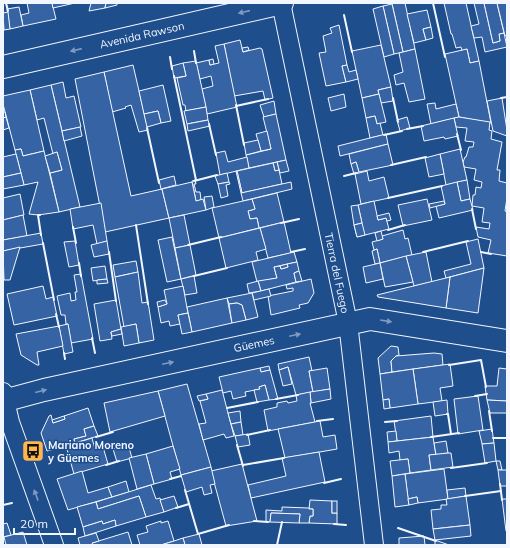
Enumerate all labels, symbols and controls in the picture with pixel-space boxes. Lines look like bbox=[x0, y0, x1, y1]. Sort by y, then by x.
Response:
one-way arrow bbox=[238, 9, 250, 15]
street label: Avenida Rawson bbox=[98, 18, 186, 52]
one-way arrow bbox=[70, 48, 82, 54]
street label: Tierra del Fuego bbox=[322, 231, 352, 315]
one-way arrow bbox=[380, 318, 392, 324]
one-way arrow bbox=[289, 332, 301, 338]
street label: Güemes bbox=[232, 333, 276, 355]
one-way arrow bbox=[162, 360, 174, 366]
one-way arrow bbox=[35, 388, 47, 394]
bus stop icon: Mariano Moreno y Güemes bbox=[20, 438, 46, 464]
place label: Mariano Moreno y Güemes bbox=[47, 438, 135, 465]
one-way arrow bbox=[32, 489, 38, 501]
scale bar bbox=[14, 510, 75, 536]
text: 20 m bbox=[20, 516, 48, 531]

